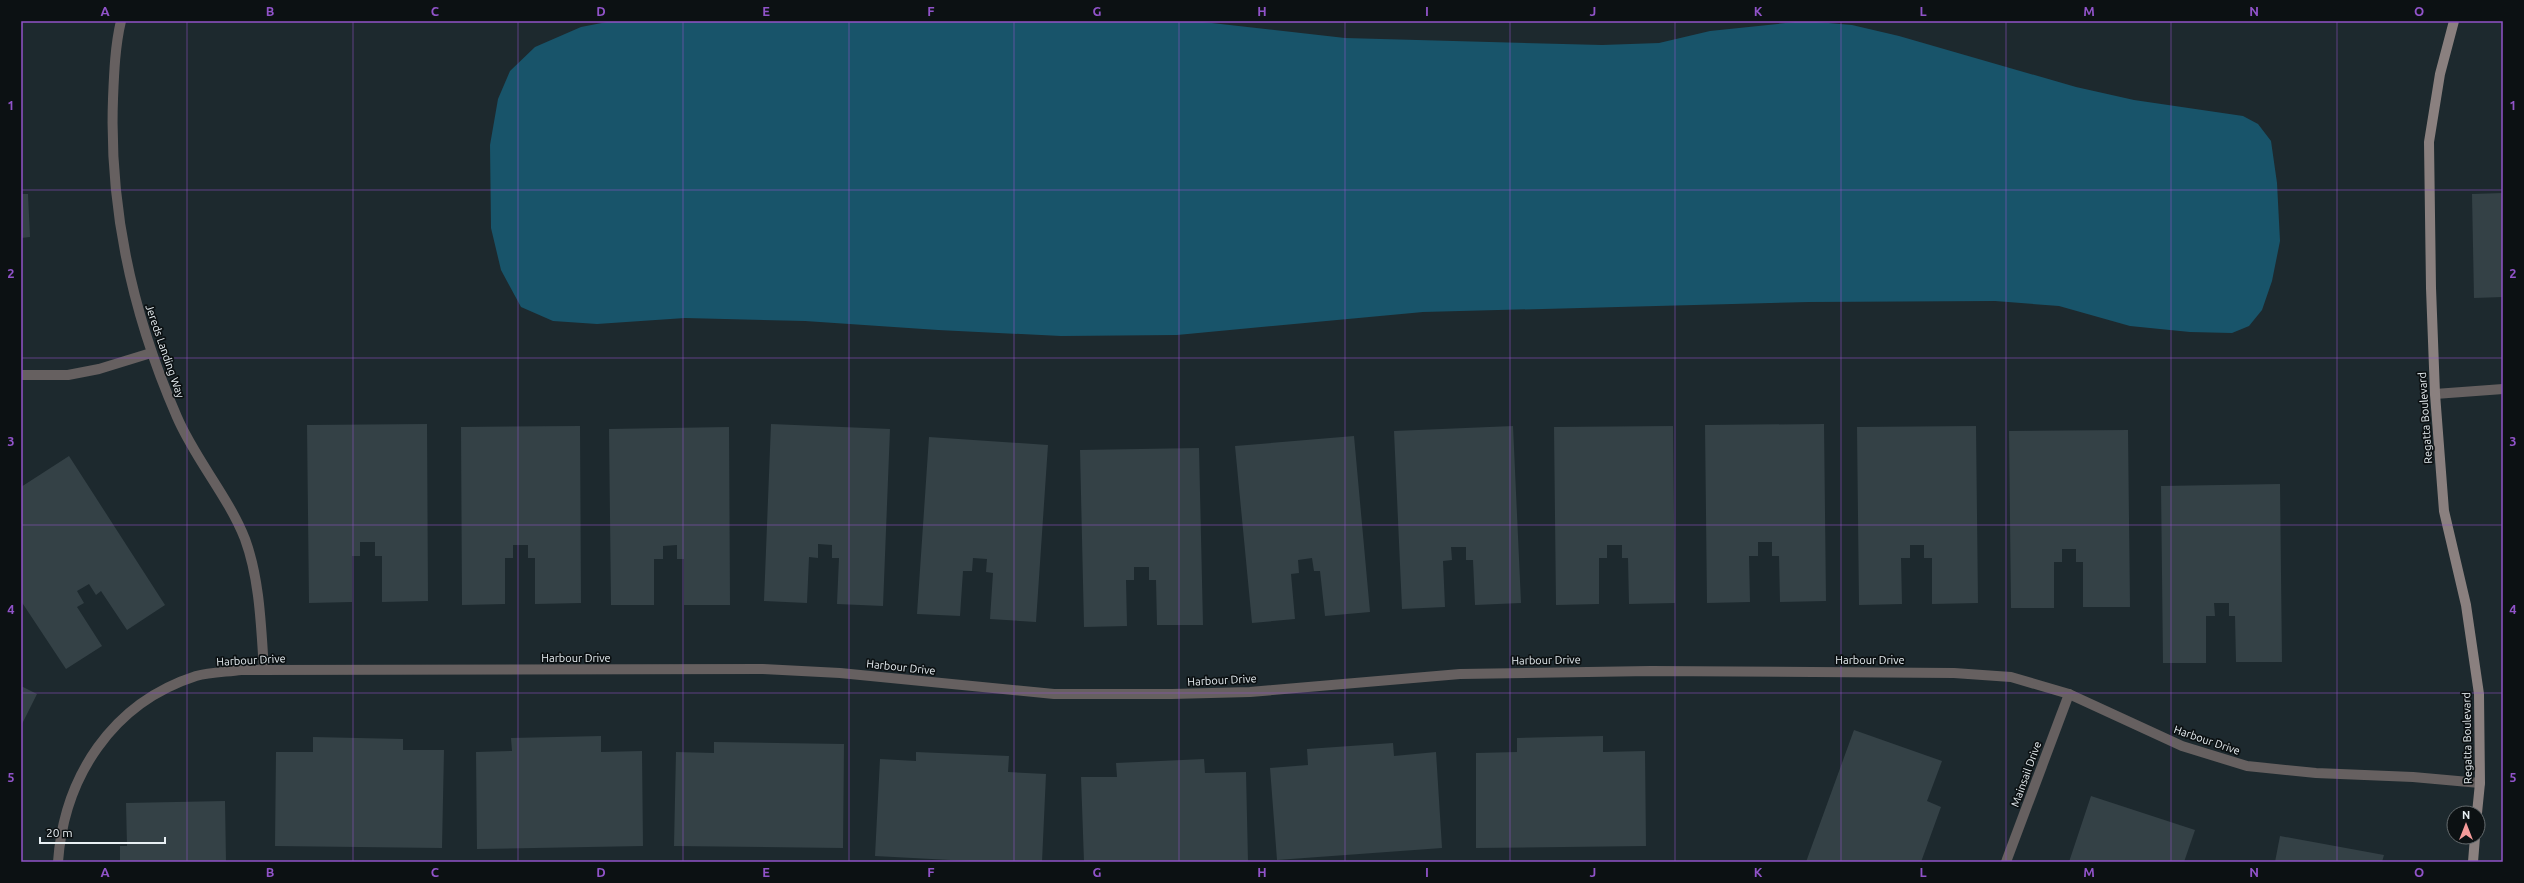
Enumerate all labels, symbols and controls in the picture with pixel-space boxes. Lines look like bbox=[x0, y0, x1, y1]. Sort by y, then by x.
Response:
text: A bbox=[100, 4, 110, 18]
text: B bbox=[266, 4, 275, 18]
text: C bbox=[431, 4, 440, 18]
text: D bbox=[596, 4, 606, 18]
text: E bbox=[762, 4, 770, 18]
text: F bbox=[927, 4, 935, 18]
text: G bbox=[1093, 4, 1102, 18]
text: H bbox=[1257, 4, 1267, 18]
text: I bbox=[1425, 4, 1429, 18]
text: J bbox=[1590, 4, 1596, 18]
text: K bbox=[1754, 4, 1763, 18]
text: L bbox=[1919, 4, 1927, 18]
text: M bbox=[2083, 4, 2095, 18]
text: N bbox=[2249, 4, 2259, 18]
text: O bbox=[2414, 4, 2424, 18]
text: 1 bbox=[7, 98, 15, 112]
text: 1 bbox=[2509, 98, 2517, 112]
text: 2 bbox=[7, 266, 15, 280]
text: 2 bbox=[2509, 266, 2517, 280]
street label: Jereds Landing Way bbox=[143, 303, 187, 400]
street label: Regatta Boulevard bbox=[2416, 372, 2434, 464]
text: 3 bbox=[7, 434, 15, 448]
text: 3 bbox=[2509, 434, 2517, 448]
text: 4 bbox=[7, 602, 15, 616]
text: 4 bbox=[2509, 602, 2517, 616]
street label: Harbour Drive bbox=[216, 652, 286, 668]
street label: Harbour Drive bbox=[541, 652, 611, 664]
street label: Harbour Drive bbox=[1511, 653, 1581, 667]
street label: Harbour Drive bbox=[1835, 654, 1905, 666]
street label: Harbour Drive bbox=[866, 657, 936, 677]
street label: Harbour Drive bbox=[1187, 672, 1257, 688]
street label: Regatta Boulevard bbox=[2460, 692, 2474, 784]
street label: Harbour Drive bbox=[2172, 723, 2242, 757]
street label: Mainsail Drive bbox=[2009, 740, 2043, 808]
text: 5 bbox=[7, 770, 15, 784]
text: 5 bbox=[2509, 770, 2517, 784]
north arrow bbox=[2446, 805, 2486, 845]
text: N bbox=[2462, 809, 2470, 821]
scale bar bbox=[40, 819, 165, 845]
text: 20 m bbox=[46, 826, 73, 839]
text: A bbox=[100, 865, 110, 879]
text: B bbox=[266, 865, 275, 879]
text: C bbox=[431, 865, 440, 879]
text: D bbox=[596, 865, 606, 879]
text: E bbox=[762, 865, 770, 879]
text: F bbox=[927, 865, 935, 879]
text: G bbox=[1093, 865, 1102, 879]
text: H bbox=[1257, 865, 1267, 879]
text: I bbox=[1425, 865, 1429, 879]
text: J bbox=[1590, 865, 1596, 879]
text: K bbox=[1754, 865, 1763, 879]
text: L bbox=[1919, 865, 1927, 879]
text: M bbox=[2083, 865, 2095, 879]
text: N bbox=[2249, 865, 2259, 879]
text: O bbox=[2414, 865, 2424, 879]

